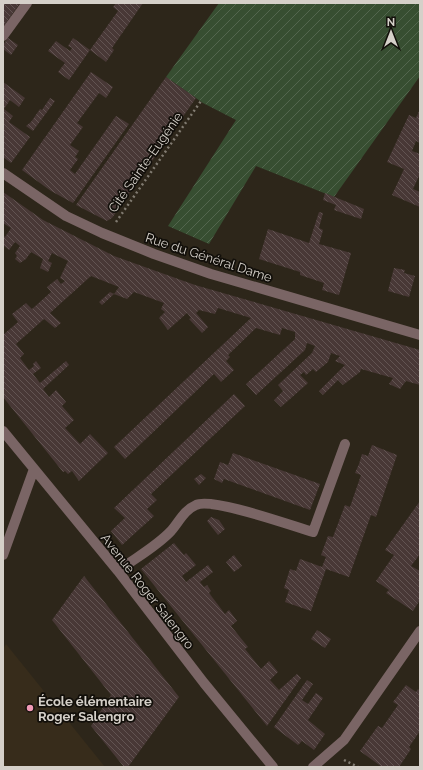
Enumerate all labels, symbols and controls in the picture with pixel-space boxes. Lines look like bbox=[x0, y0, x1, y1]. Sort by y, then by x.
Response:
north arrow bbox=[371, 12, 411, 52]
text: N bbox=[387, 16, 395, 29]
street label: Cité Sainte-Eugénie bbox=[105, 109, 186, 215]
street label: Rue du Général Dame bbox=[144, 230, 274, 285]
street label: Avenue Roger Salengro bbox=[98, 531, 197, 652]
place label: École élémentaire Roger Salengro bbox=[38, 694, 152, 724]
marker: École élémentaire Roger Salengro bbox=[25, 703, 35, 713]

